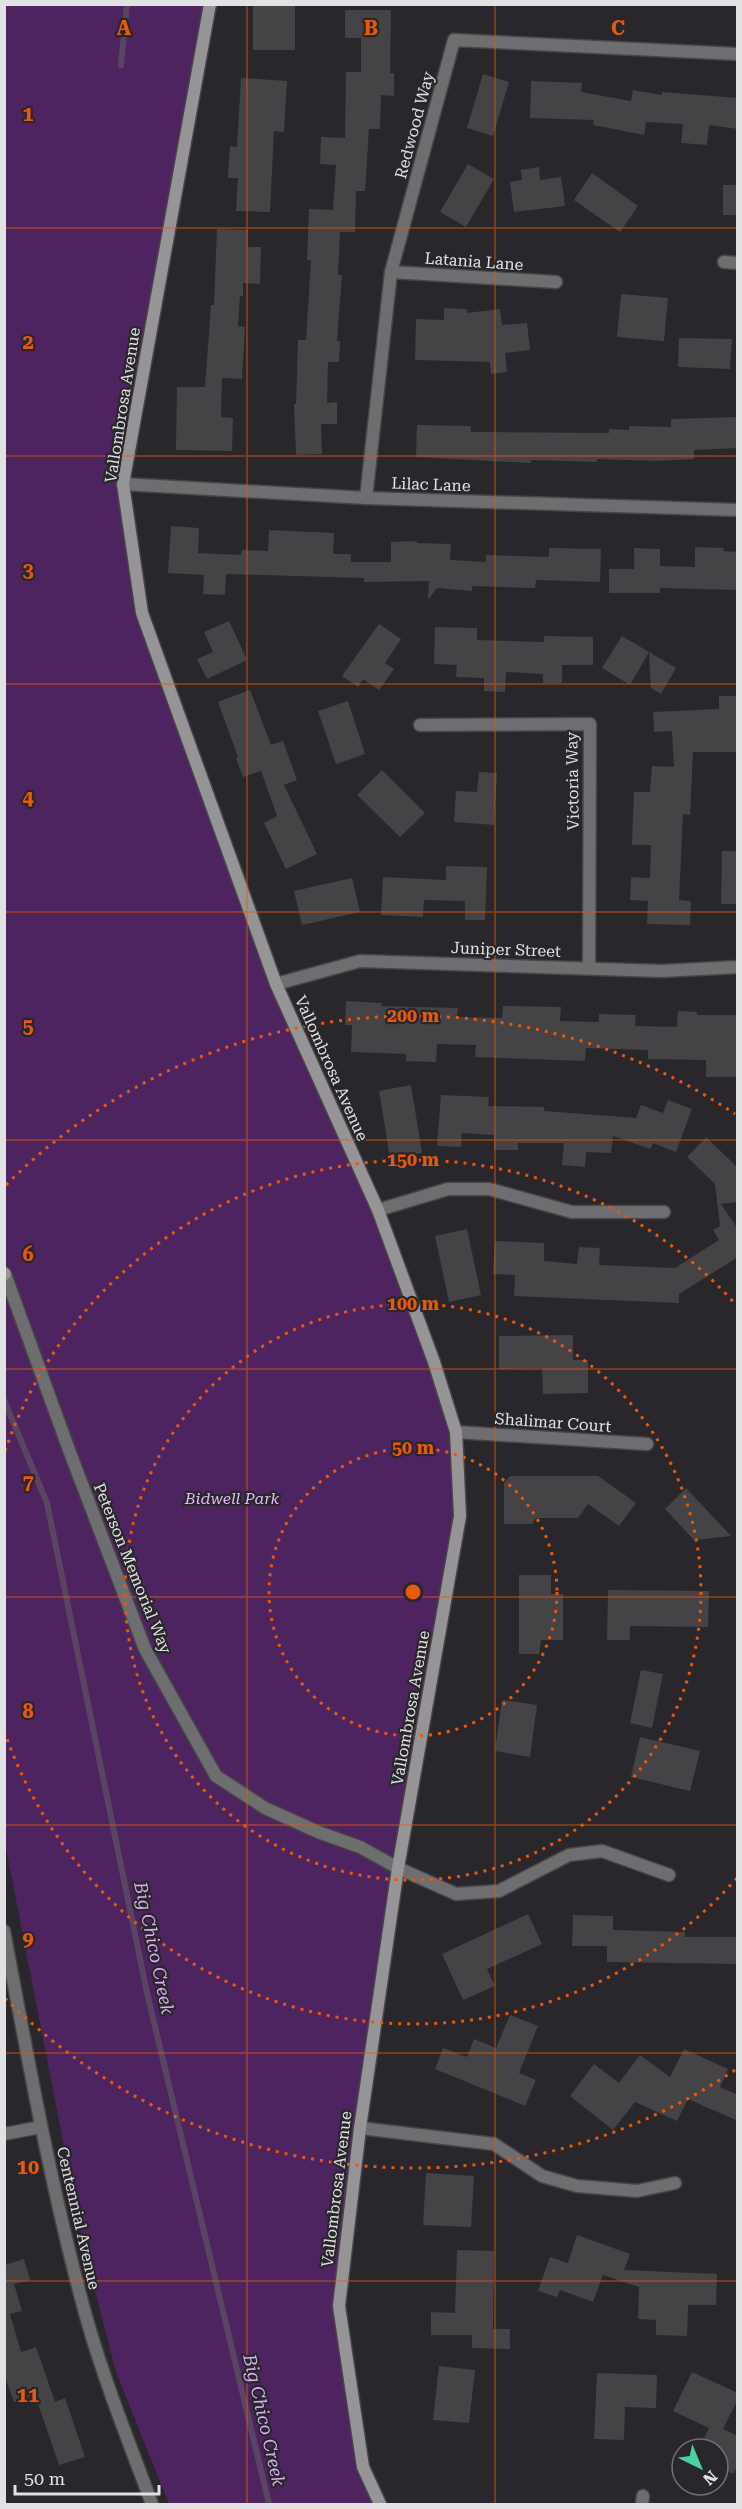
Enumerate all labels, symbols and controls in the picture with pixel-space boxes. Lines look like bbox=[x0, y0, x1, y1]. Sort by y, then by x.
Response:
text: A bbox=[117, 16, 132, 40]
text: B bbox=[364, 16, 378, 40]
text: C bbox=[611, 16, 625, 40]
street label: Redwood Way bbox=[391, 69, 438, 181]
text: 1 bbox=[22, 102, 34, 126]
street label: Latania Lane bbox=[424, 249, 524, 274]
street label: Vallombrosa Avenue bbox=[101, 326, 144, 484]
text: 2 bbox=[22, 330, 34, 354]
street label: Lilac Lane bbox=[391, 474, 471, 495]
text: 3 bbox=[22, 558, 34, 582]
street label: Victoria Way bbox=[562, 731, 583, 830]
text: 4 bbox=[22, 786, 34, 810]
street label: Juniper Street bbox=[451, 938, 561, 961]
street label: Vallombrosa Avenue bbox=[291, 993, 372, 1144]
text: 200 m bbox=[387, 1005, 440, 1026]
text: 5 bbox=[22, 1014, 34, 1038]
text: 150 m bbox=[387, 1149, 440, 1170]
text: 6 bbox=[22, 1242, 34, 1266]
text: 100 m bbox=[387, 1293, 440, 1314]
street label: Shalimar Court bbox=[494, 1409, 612, 1436]
text: 50 m bbox=[392, 1437, 435, 1458]
text: 7 bbox=[22, 1470, 34, 1494]
street label: Peterson Memorial Way bbox=[90, 1480, 176, 1657]
park label: Bidwell Park bbox=[184, 1489, 279, 1508]
centre of rings bbox=[403, 1582, 423, 1602]
street label: Vallombrosa Avenue bbox=[388, 1629, 434, 1787]
text: 8 bbox=[22, 1699, 34, 1723]
water label: Big Chico Creek bbox=[130, 1879, 179, 2016]
text: 9 bbox=[22, 1927, 34, 1951]
street label: Vallombrosa Avenue bbox=[317, 2110, 356, 2268]
street label: Centennial Avenue bbox=[53, 2145, 104, 2292]
text: 10 bbox=[17, 2155, 39, 2179]
water label: Big Chico Creek bbox=[239, 2351, 290, 2488]
text: 11 bbox=[17, 2383, 39, 2407]
north arrow bbox=[670, 2437, 730, 2497]
scale bar bbox=[15, 2458, 159, 2496]
text: N bbox=[699, 2466, 721, 2489]
text: 50 m bbox=[24, 2468, 65, 2489]

